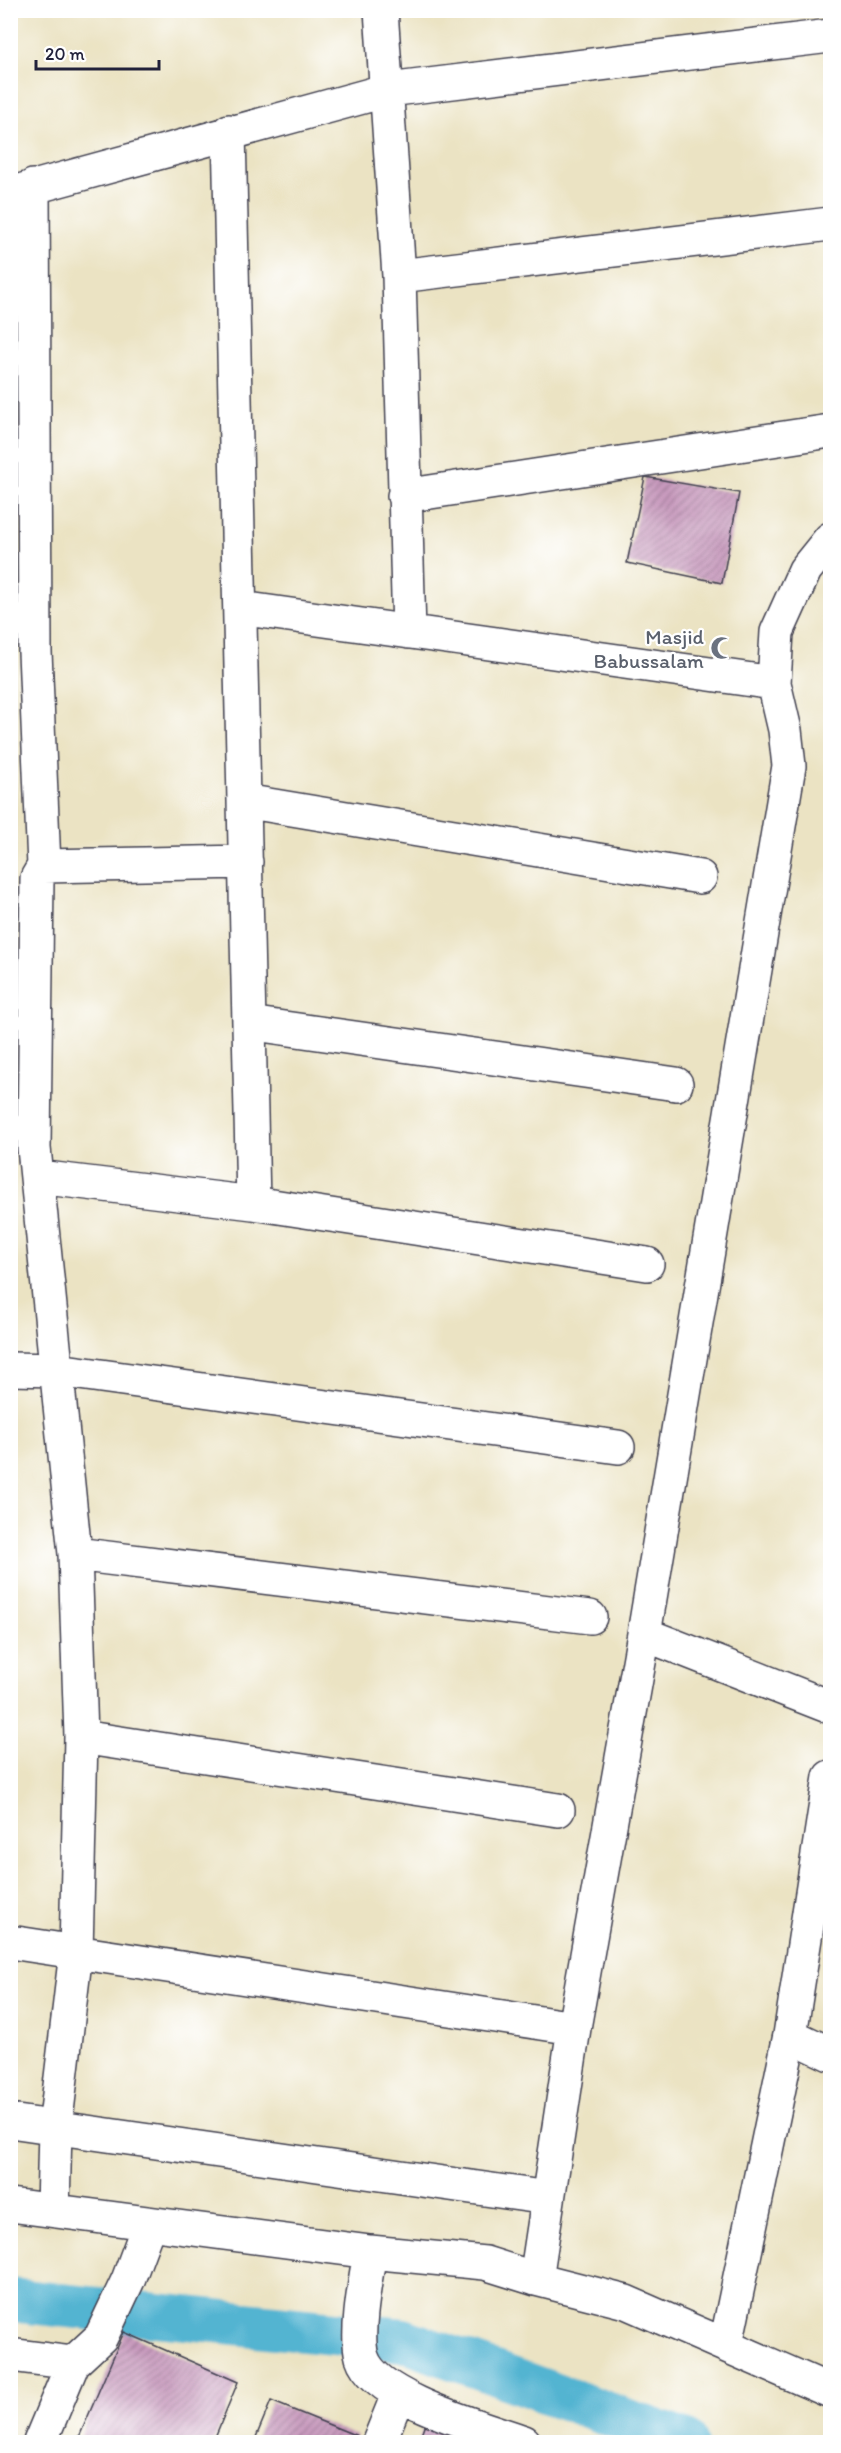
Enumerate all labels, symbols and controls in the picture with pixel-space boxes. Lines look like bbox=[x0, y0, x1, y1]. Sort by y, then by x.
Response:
scale bar bbox=[36, 33, 159, 71]
text: 20 m bbox=[45, 43, 85, 65]
place label: Masjid Babussalam bbox=[594, 624, 705, 673]
mosque icon: Masjid Babussalam bbox=[709, 635, 735, 661]

